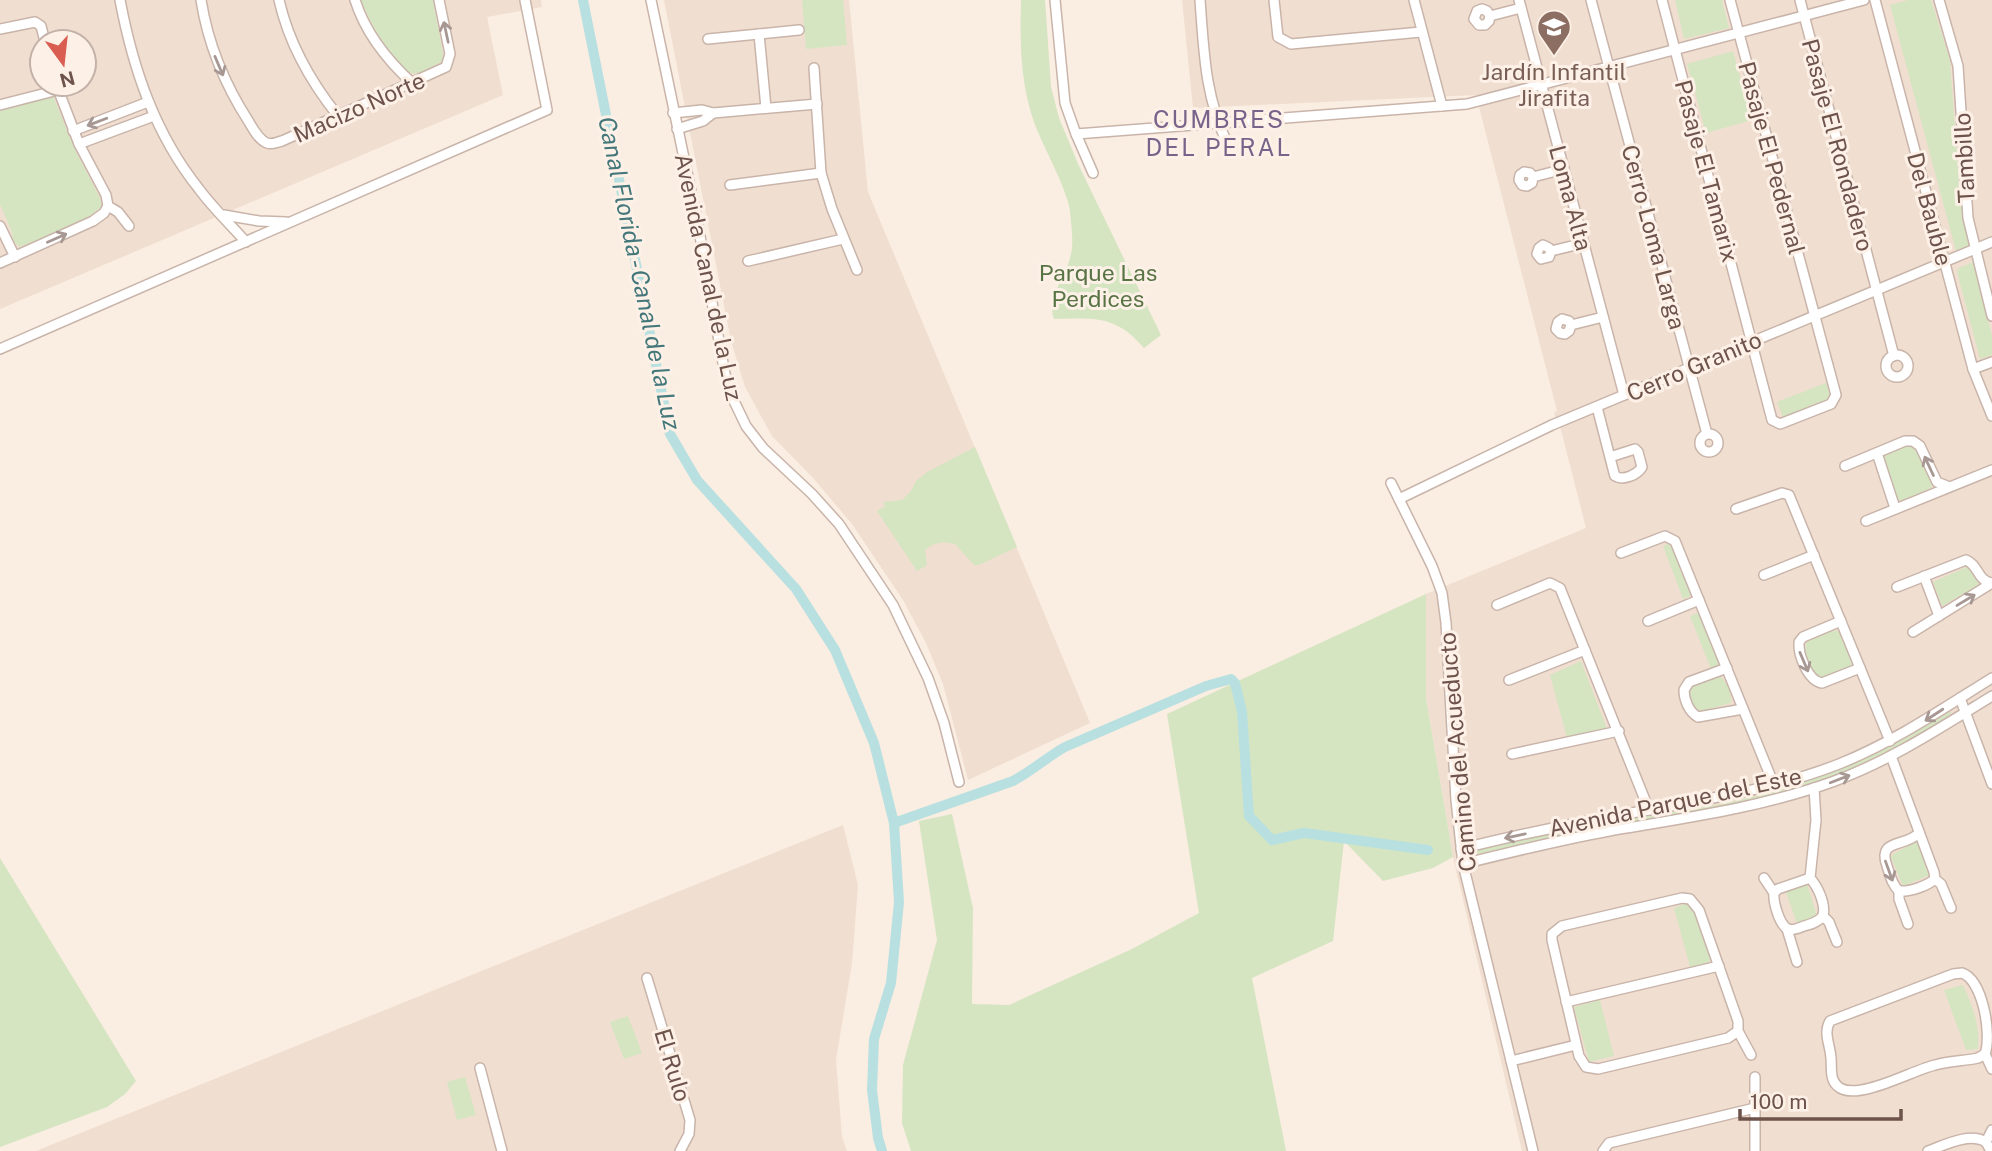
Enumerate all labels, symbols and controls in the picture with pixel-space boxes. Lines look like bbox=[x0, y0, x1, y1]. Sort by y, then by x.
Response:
school or university icon: Jardín Infantil Jirafita bbox=[1535, 8, 1573, 57]
one-way arrow bbox=[438, 21, 452, 44]
north arrow bbox=[28, 28, 98, 98]
street label: Pasaje El Rondadero bbox=[1797, 36, 1879, 254]
one-way arrow bbox=[214, 54, 227, 76]
place label: Jardín Infantil Jirafita bbox=[1482, 58, 1626, 111]
street label: Pasaje El Pedernal bbox=[1733, 59, 1811, 257]
street label: Macizo Norte bbox=[289, 66, 429, 148]
text: N bbox=[57, 67, 77, 92]
street label: Pasaje El Tamarix bbox=[1670, 77, 1744, 265]
district label: CUMBRES DEL PERAL bbox=[1146, 105, 1292, 161]
street label: Tambillo bbox=[1948, 112, 1980, 204]
water label: Canal Florida - Canal de la Luz bbox=[593, 114, 687, 433]
one-way arrow bbox=[86, 117, 108, 129]
street label: Loma Alta bbox=[1544, 142, 1598, 254]
street label: Cerro Loma Larga bbox=[1616, 142, 1692, 332]
street label: Del Bauble bbox=[1902, 149, 1958, 269]
street label: Avenida Canal de la Luz bbox=[670, 151, 748, 403]
one-way arrow bbox=[45, 231, 67, 244]
park label: Parque Las Perdices bbox=[1039, 259, 1157, 312]
street label: Cerro Granito bbox=[1623, 325, 1765, 407]
one-way arrow bbox=[1921, 456, 1935, 477]
one-way arrow bbox=[1956, 592, 1976, 606]
street label: Camino del Acueducto bbox=[1433, 631, 1481, 873]
one-way arrow bbox=[1799, 650, 1812, 672]
one-way arrow bbox=[1925, 708, 1945, 722]
street label: Avenida Parque del Este bbox=[1546, 762, 1804, 842]
one-way arrow bbox=[1828, 772, 1850, 784]
one-way arrow bbox=[1504, 830, 1527, 844]
one-way arrow bbox=[1884, 860, 1896, 882]
street label: El Rulo bbox=[649, 1025, 697, 1105]
scale bar bbox=[1740, 1078, 1901, 1122]
text: 100 m bbox=[1750, 1089, 1807, 1114]

